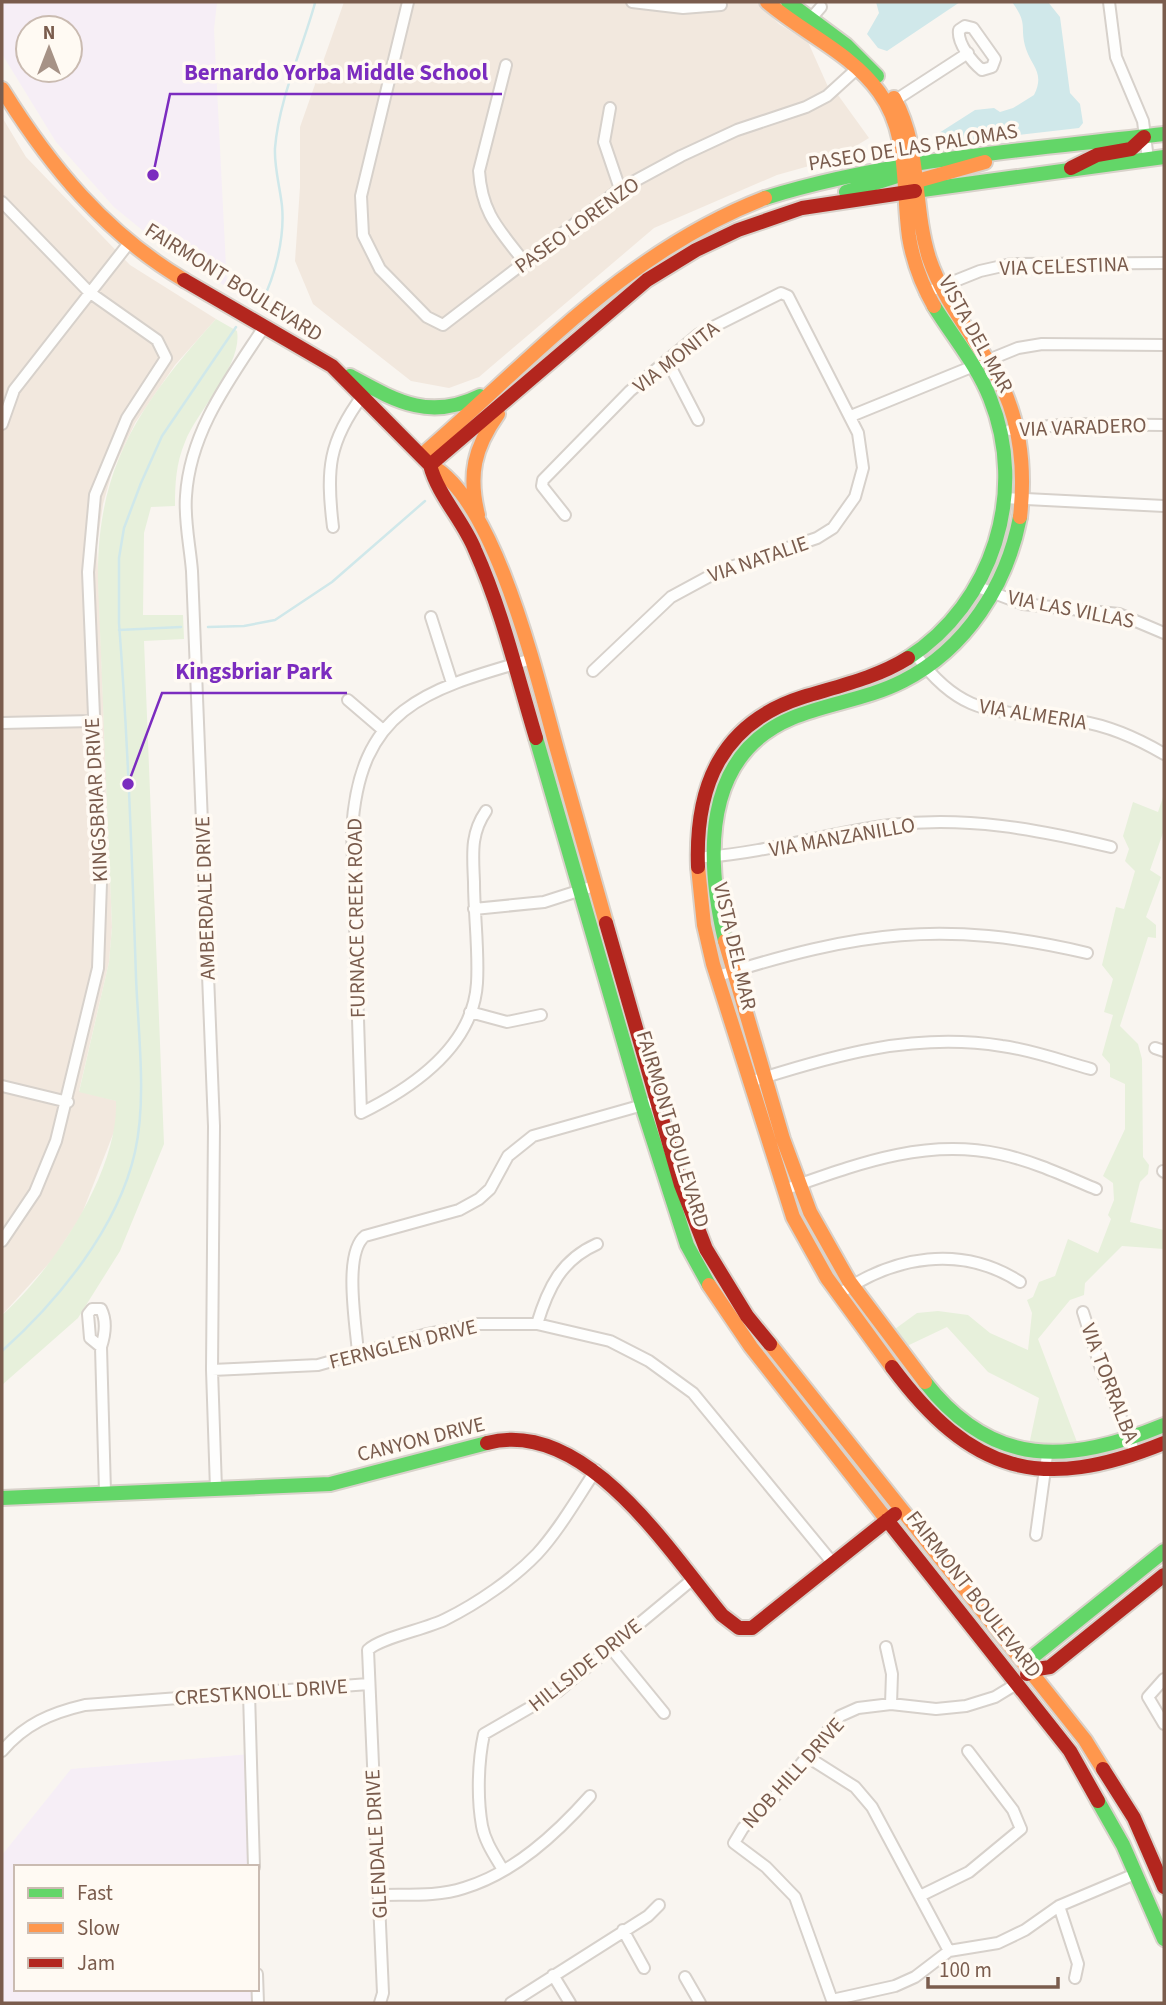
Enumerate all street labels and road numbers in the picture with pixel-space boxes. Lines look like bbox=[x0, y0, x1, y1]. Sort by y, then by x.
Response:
street label: PASEO DE LAS PALOMAS bbox=[806, 116, 1020, 178]
street label: PASEO LORENZO bbox=[508, 169, 646, 281]
street label: FAIRMONT BOULEVARD bbox=[139, 215, 329, 349]
street label: VIA CELESTINA bbox=[999, 249, 1129, 283]
street label: VISTA DEL MAR bbox=[931, 270, 1021, 398]
street label: VIA MONITA bbox=[627, 313, 726, 400]
street label: VIA VARADERO bbox=[1019, 410, 1147, 444]
street label: VIA NATALIE bbox=[704, 528, 812, 590]
street label: VIA LAS VILLAS bbox=[1005, 582, 1137, 636]
street label: VIA ALMERIA bbox=[977, 691, 1090, 737]
street label: KINGSBRIAR DRIVE bbox=[77, 717, 115, 883]
street label: VIA MANZANILLO bbox=[767, 809, 917, 865]
street label: AMBERDALE DRIVE bbox=[187, 816, 223, 980]
street label: FURNACE CREEK ROAD bbox=[339, 818, 373, 1018]
street label: VISTA DEL MAR bbox=[706, 879, 764, 1013]
street label: FAIRMONT BOULEVARD bbox=[629, 1027, 717, 1231]
street label: FERNGLEN DRIVE bbox=[326, 1311, 480, 1377]
street label: VIA TORRALBA bbox=[1073, 1319, 1147, 1448]
street label: CANYON DRIVE bbox=[354, 1409, 488, 1469]
street label: FAIRMONT BOULEVARD bbox=[899, 1504, 1049, 1684]
street label: HILLSIDE DRIVE bbox=[522, 1611, 648, 1719]
street label: CRESTKNOLL DRIVE bbox=[173, 1671, 349, 1713]
street label: NOB HILL DRIVE bbox=[735, 1711, 851, 1835]
street label: GLENDALE DRIVE bbox=[357, 1768, 395, 1920]

